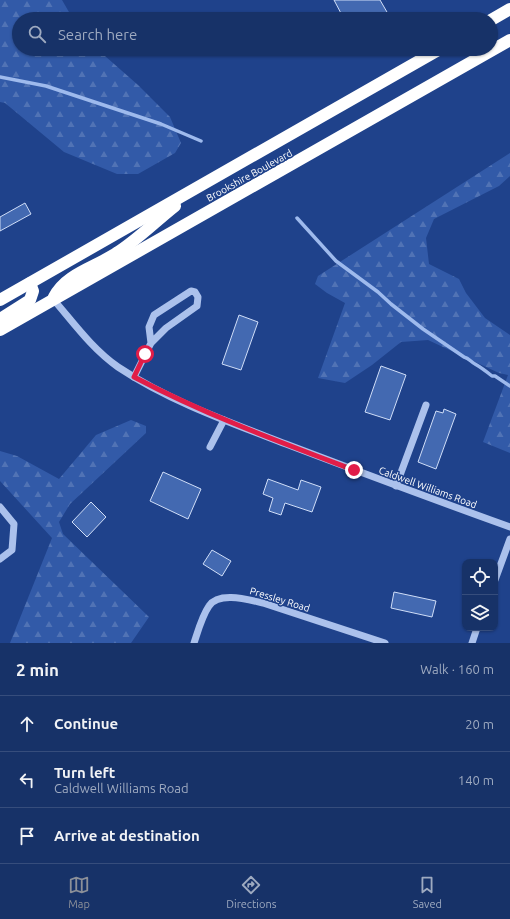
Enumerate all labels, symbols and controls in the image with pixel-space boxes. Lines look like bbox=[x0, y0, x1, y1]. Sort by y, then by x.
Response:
search box bbox=[12, 12, 498, 56]
icon: search bbox=[26, 23, 48, 45]
text: Search here bbox=[58, 26, 137, 43]
street label: Brookshire Boulevard bbox=[204, 147, 294, 204]
route start bbox=[136, 345, 154, 363]
route end bbox=[345, 461, 363, 479]
street label: Caldwell Williams Road bbox=[377, 465, 478, 510]
map controls bbox=[462, 559, 498, 631]
button: locate bbox=[462, 559, 498, 595]
street label: Pressley Road bbox=[248, 585, 311, 614]
button: layers bbox=[462, 595, 498, 631]
text: 2 min bbox=[16, 660, 59, 679]
text: Walk · 160 m bbox=[420, 662, 494, 676]
icon: ahead bbox=[16, 713, 38, 735]
text: Continue bbox=[54, 715, 118, 732]
text: 20 m bbox=[465, 717, 494, 731]
text: Turn left bbox=[54, 764, 115, 781]
icon: left bbox=[16, 769, 38, 791]
text: 140 m bbox=[458, 773, 494, 787]
text: Caldwell Williams Road bbox=[54, 781, 189, 795]
icon: arrive bbox=[16, 825, 38, 847]
text: Arrive at destination bbox=[54, 827, 200, 844]
tab: Map bbox=[68, 874, 90, 910]
tab: Directions bbox=[226, 874, 276, 910]
tab: Saved bbox=[413, 874, 442, 910]

